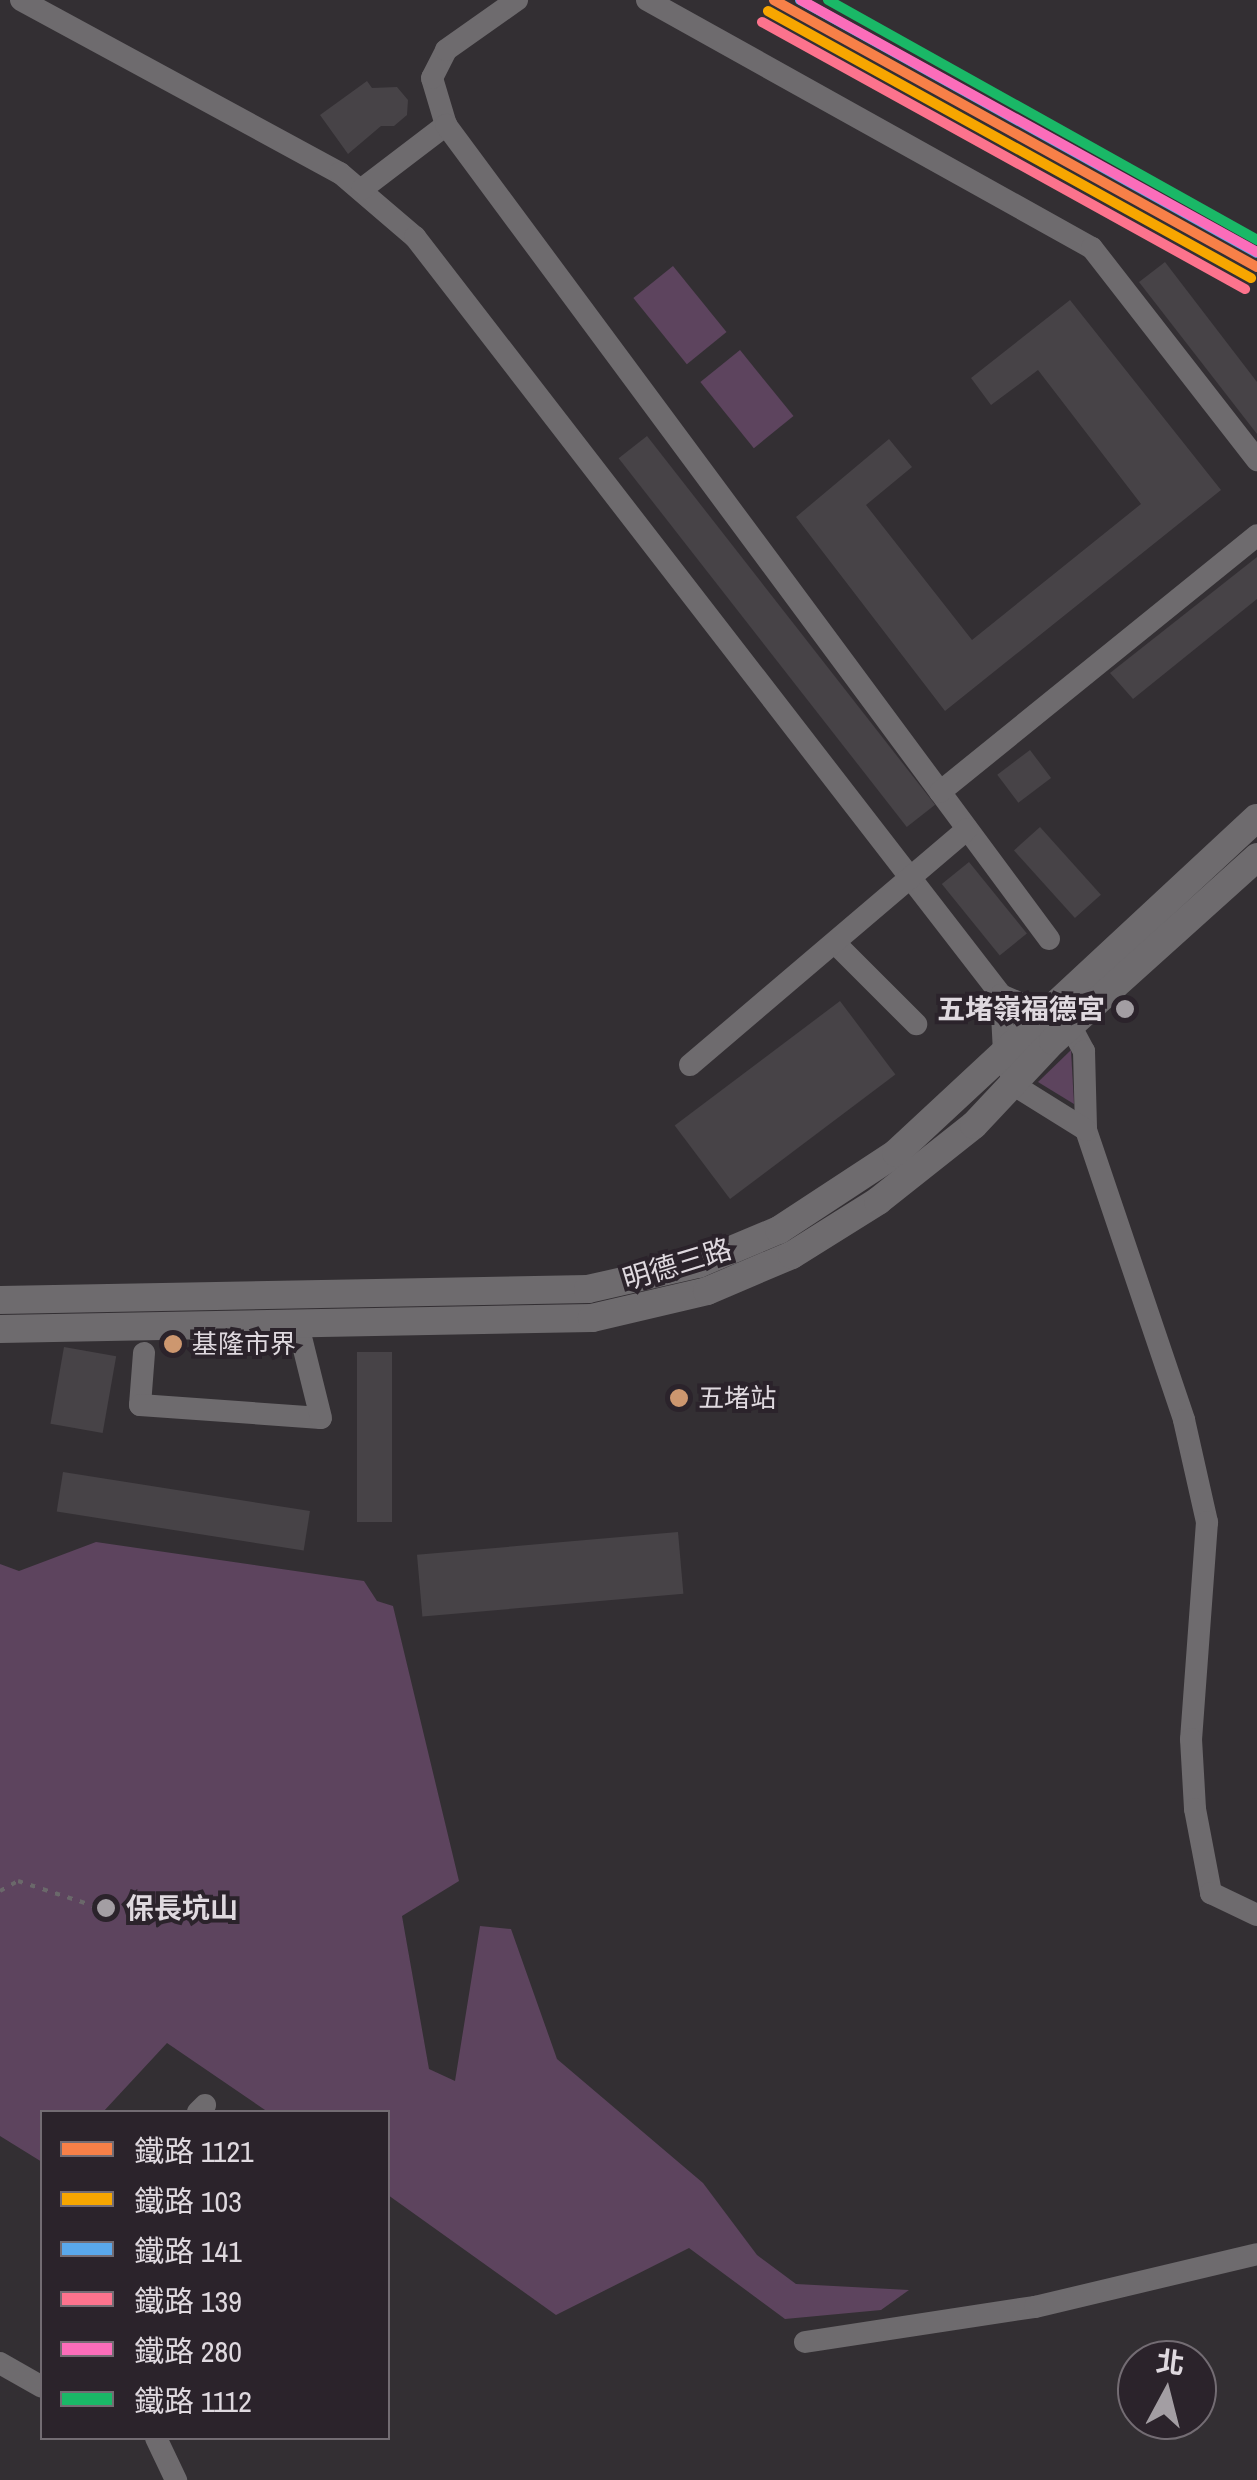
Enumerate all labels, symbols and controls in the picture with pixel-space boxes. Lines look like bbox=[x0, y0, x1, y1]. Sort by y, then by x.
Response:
place label: 五堵嶺福德宮 bbox=[937, 992, 1105, 1026]
marker: 五堵嶺福德宮 bbox=[1114, 998, 1136, 1020]
street label: 明德三路 bbox=[619, 1232, 735, 1296]
place label: 基隆市界 bbox=[192, 1328, 296, 1360]
marker: 基隆市界 bbox=[163, 1334, 183, 1354]
place label: 五堵站 bbox=[698, 1382, 776, 1414]
marker: 五堵站 bbox=[669, 1388, 689, 1408]
place label: 保長坑山 bbox=[126, 1891, 238, 1925]
marker: 保長坑山 bbox=[95, 1897, 117, 1919]
legend bbox=[40, 2110, 390, 2440]
text: 鐵路 1121 bbox=[134, 2131, 254, 2171]
text: 鐵路 103 bbox=[134, 2181, 242, 2221]
text: 鐵路 141 bbox=[134, 2231, 242, 2271]
text: 鐵路 139 bbox=[134, 2281, 242, 2321]
text: 鐵路 280 bbox=[134, 2331, 242, 2371]
north arrow bbox=[1117, 2340, 1217, 2440]
text: 北 bbox=[1154, 2342, 1187, 2383]
text: 鐵路 1112 bbox=[134, 2381, 252, 2421]

